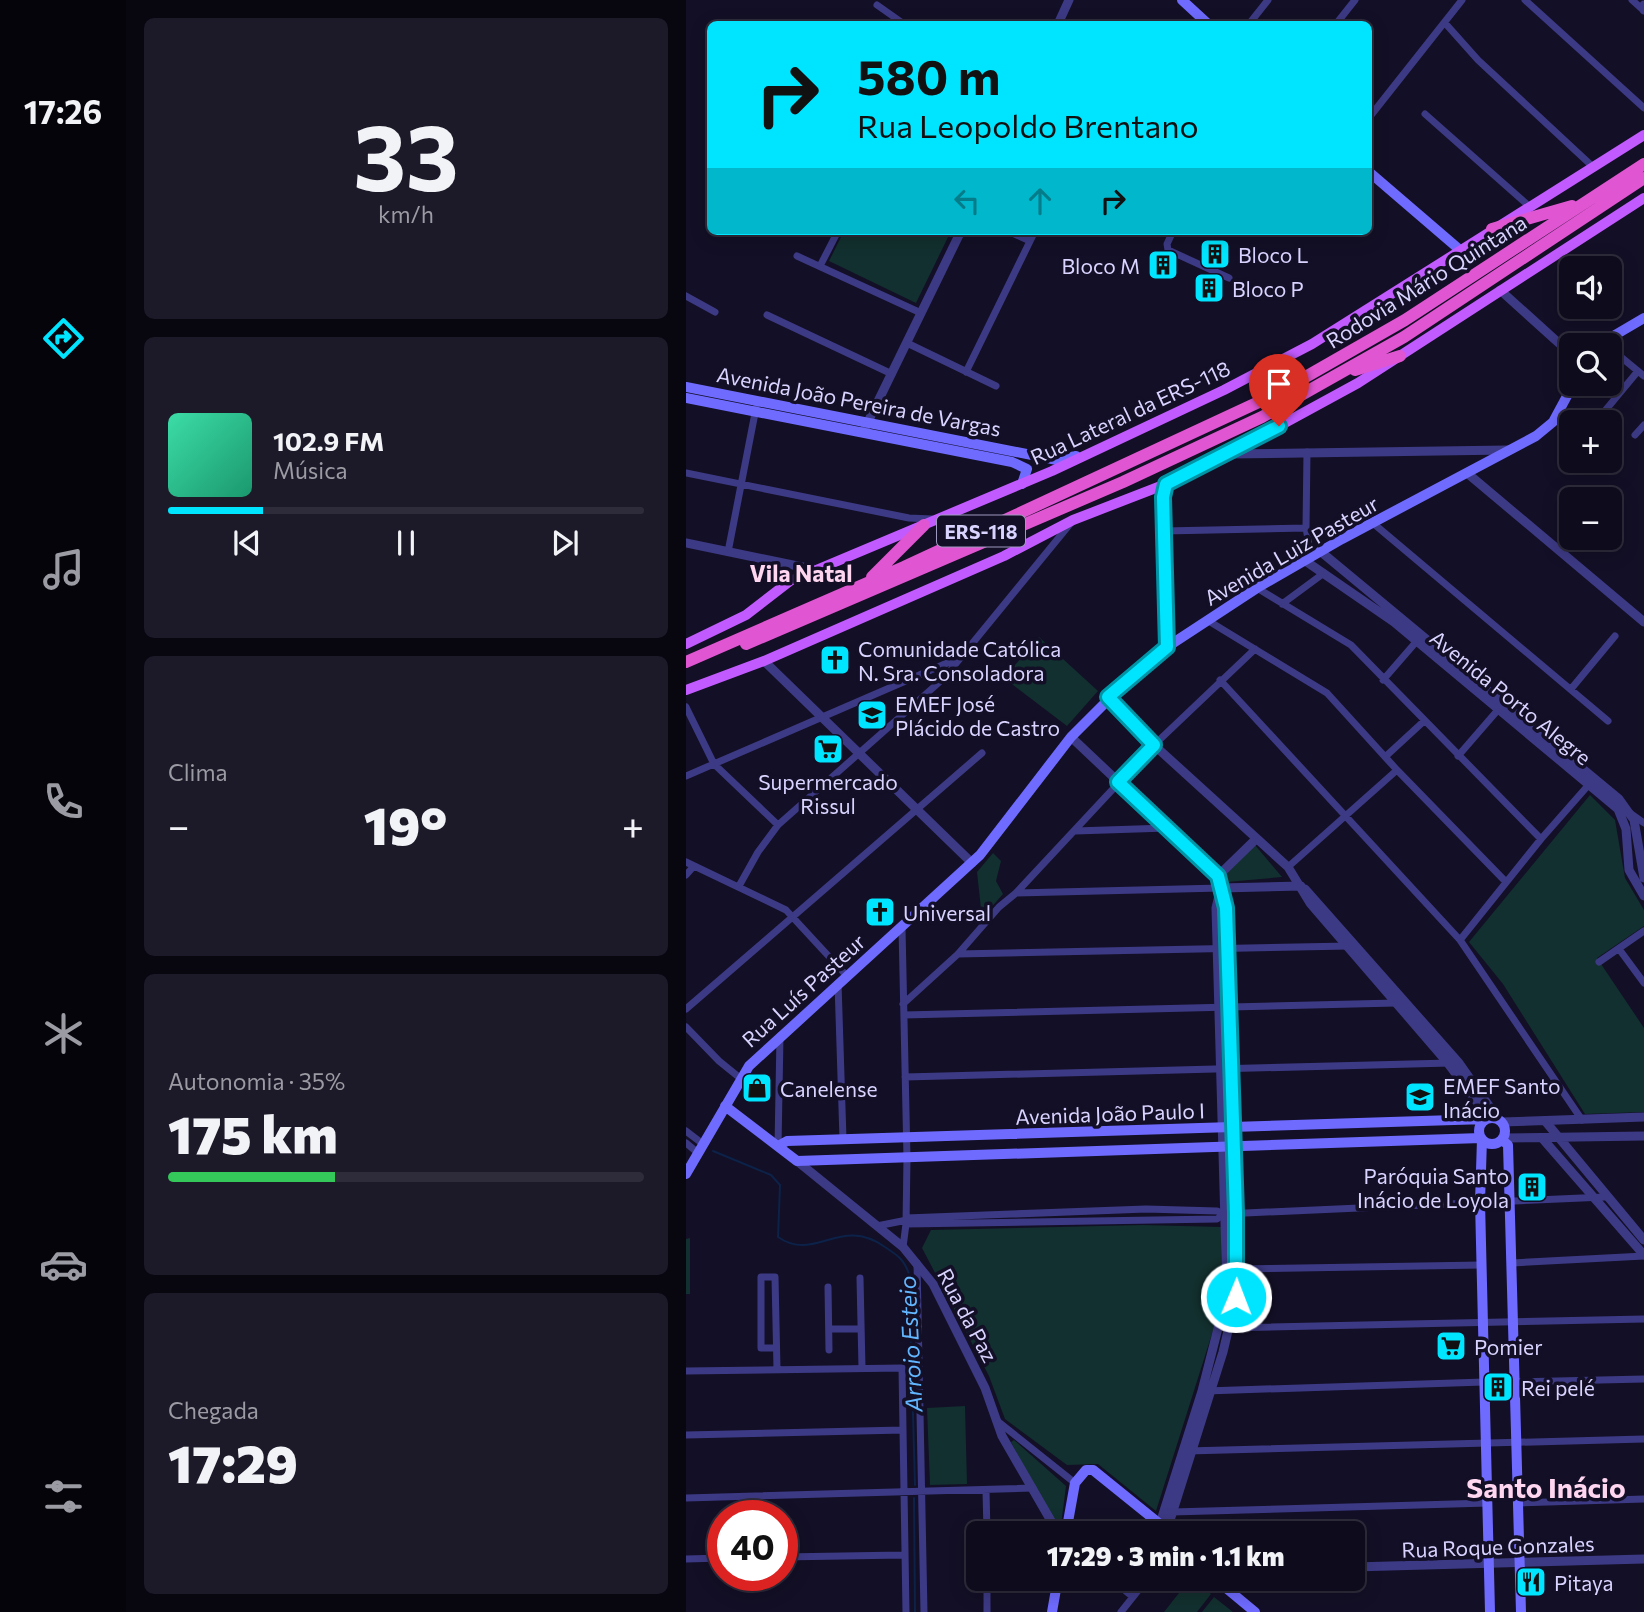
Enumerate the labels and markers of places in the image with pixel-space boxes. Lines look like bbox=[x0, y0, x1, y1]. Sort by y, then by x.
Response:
building icon: Bloco L bbox=[1198, 237, 1232, 271]
place label: Bloco L bbox=[1238, 242, 1308, 267]
building icon: Bloco M bbox=[1146, 248, 1180, 282]
place label: Bloco M bbox=[1062, 253, 1140, 278]
building icon: Bloco P bbox=[1192, 271, 1226, 305]
place label: Bloco P bbox=[1232, 276, 1304, 301]
pin bbox=[1249, 354, 1309, 426]
place label: Comunidade Católica N. Sra. Consoladora bbox=[858, 636, 1061, 685]
church icon: Comunidade Católica N. Sra. Consoladora bbox=[818, 643, 852, 677]
place label: EMEF José Plácido de Castro bbox=[895, 691, 1060, 740]
school or university icon: EMEF José Plácido de Castro bbox=[855, 698, 889, 732]
supermarket icon: Supermercado Rissul bbox=[811, 732, 845, 766]
place label: Supermercado Rissul bbox=[758, 769, 898, 818]
church icon: Universal bbox=[863, 895, 897, 929]
place label: Universal bbox=[903, 900, 991, 925]
shop icon: Canelense bbox=[740, 1071, 774, 1105]
place label: EMEF Santo Inácio bbox=[1443, 1073, 1560, 1122]
place label: Canelense bbox=[780, 1076, 878, 1101]
school or university icon: EMEF Santo Inácio bbox=[1403, 1080, 1437, 1114]
place label: Paróquia Santo Inácio de Loyola bbox=[1357, 1163, 1509, 1212]
building icon: Paróquia Santo Inácio de Loyola bbox=[1515, 1170, 1549, 1204]
supermarket icon: Pomier bbox=[1434, 1329, 1468, 1363]
place label: Pomier bbox=[1474, 1334, 1543, 1359]
building icon: Rei pelé bbox=[1481, 1370, 1515, 1404]
place label: Rei pelé bbox=[1521, 1375, 1595, 1400]
restaurant icon: Pitaya bbox=[1514, 1565, 1548, 1599]
place label: Pitaya bbox=[1554, 1570, 1614, 1595]

